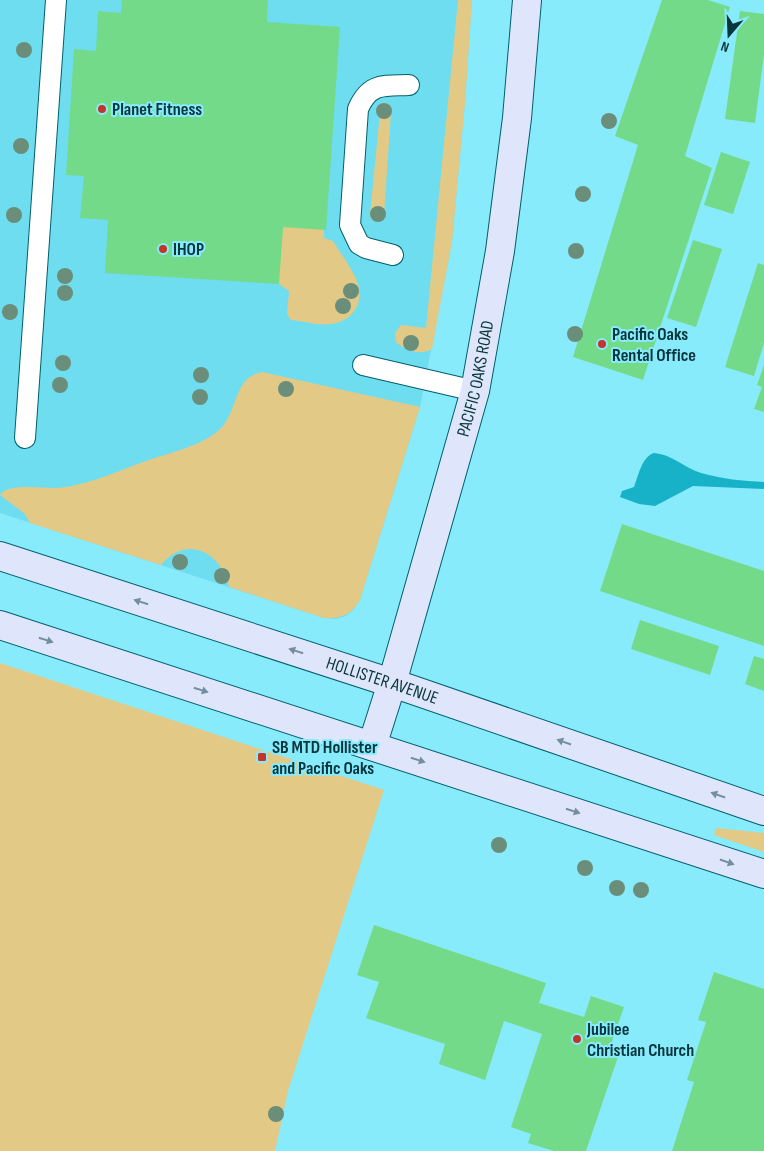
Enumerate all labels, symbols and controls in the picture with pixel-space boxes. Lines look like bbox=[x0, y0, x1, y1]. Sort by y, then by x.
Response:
north arrow bbox=[704, 10, 754, 60]
text: N bbox=[719, 38, 731, 56]
place label: Planet Fitness bbox=[112, 99, 202, 120]
marker: Planet Fitness bbox=[96, 103, 108, 115]
place label: IHOP bbox=[173, 239, 204, 260]
marker: IHOP bbox=[157, 243, 169, 255]
street label: PACIFIC OAKS ROAD bbox=[452, 319, 498, 439]
place label: Pacific Oaks Rental Office bbox=[612, 324, 696, 366]
marker: Pacific Oaks Rental Office bbox=[596, 338, 608, 350]
one-way arrow bbox=[133, 597, 148, 605]
one-way arrow bbox=[39, 637, 54, 645]
one-way arrow bbox=[288, 647, 303, 655]
street label: HOLLISTER AVENUE bbox=[324, 652, 441, 708]
one-way arrow bbox=[194, 687, 209, 695]
place label: SB MTD Hollister and Pacific Oaks bbox=[272, 737, 378, 779]
one-way arrow bbox=[557, 738, 572, 745]
marker: SB MTD Hollister and Pacific Oaks bbox=[256, 751, 268, 763]
one-way arrow bbox=[411, 757, 426, 765]
one-way arrow bbox=[710, 791, 725, 799]
one-way arrow bbox=[565, 807, 580, 815]
one-way arrow bbox=[720, 858, 735, 866]
place label: Jubilee Christian Church bbox=[586, 1019, 694, 1061]
marker: Jubilee Christian Church bbox=[571, 1033, 583, 1045]

